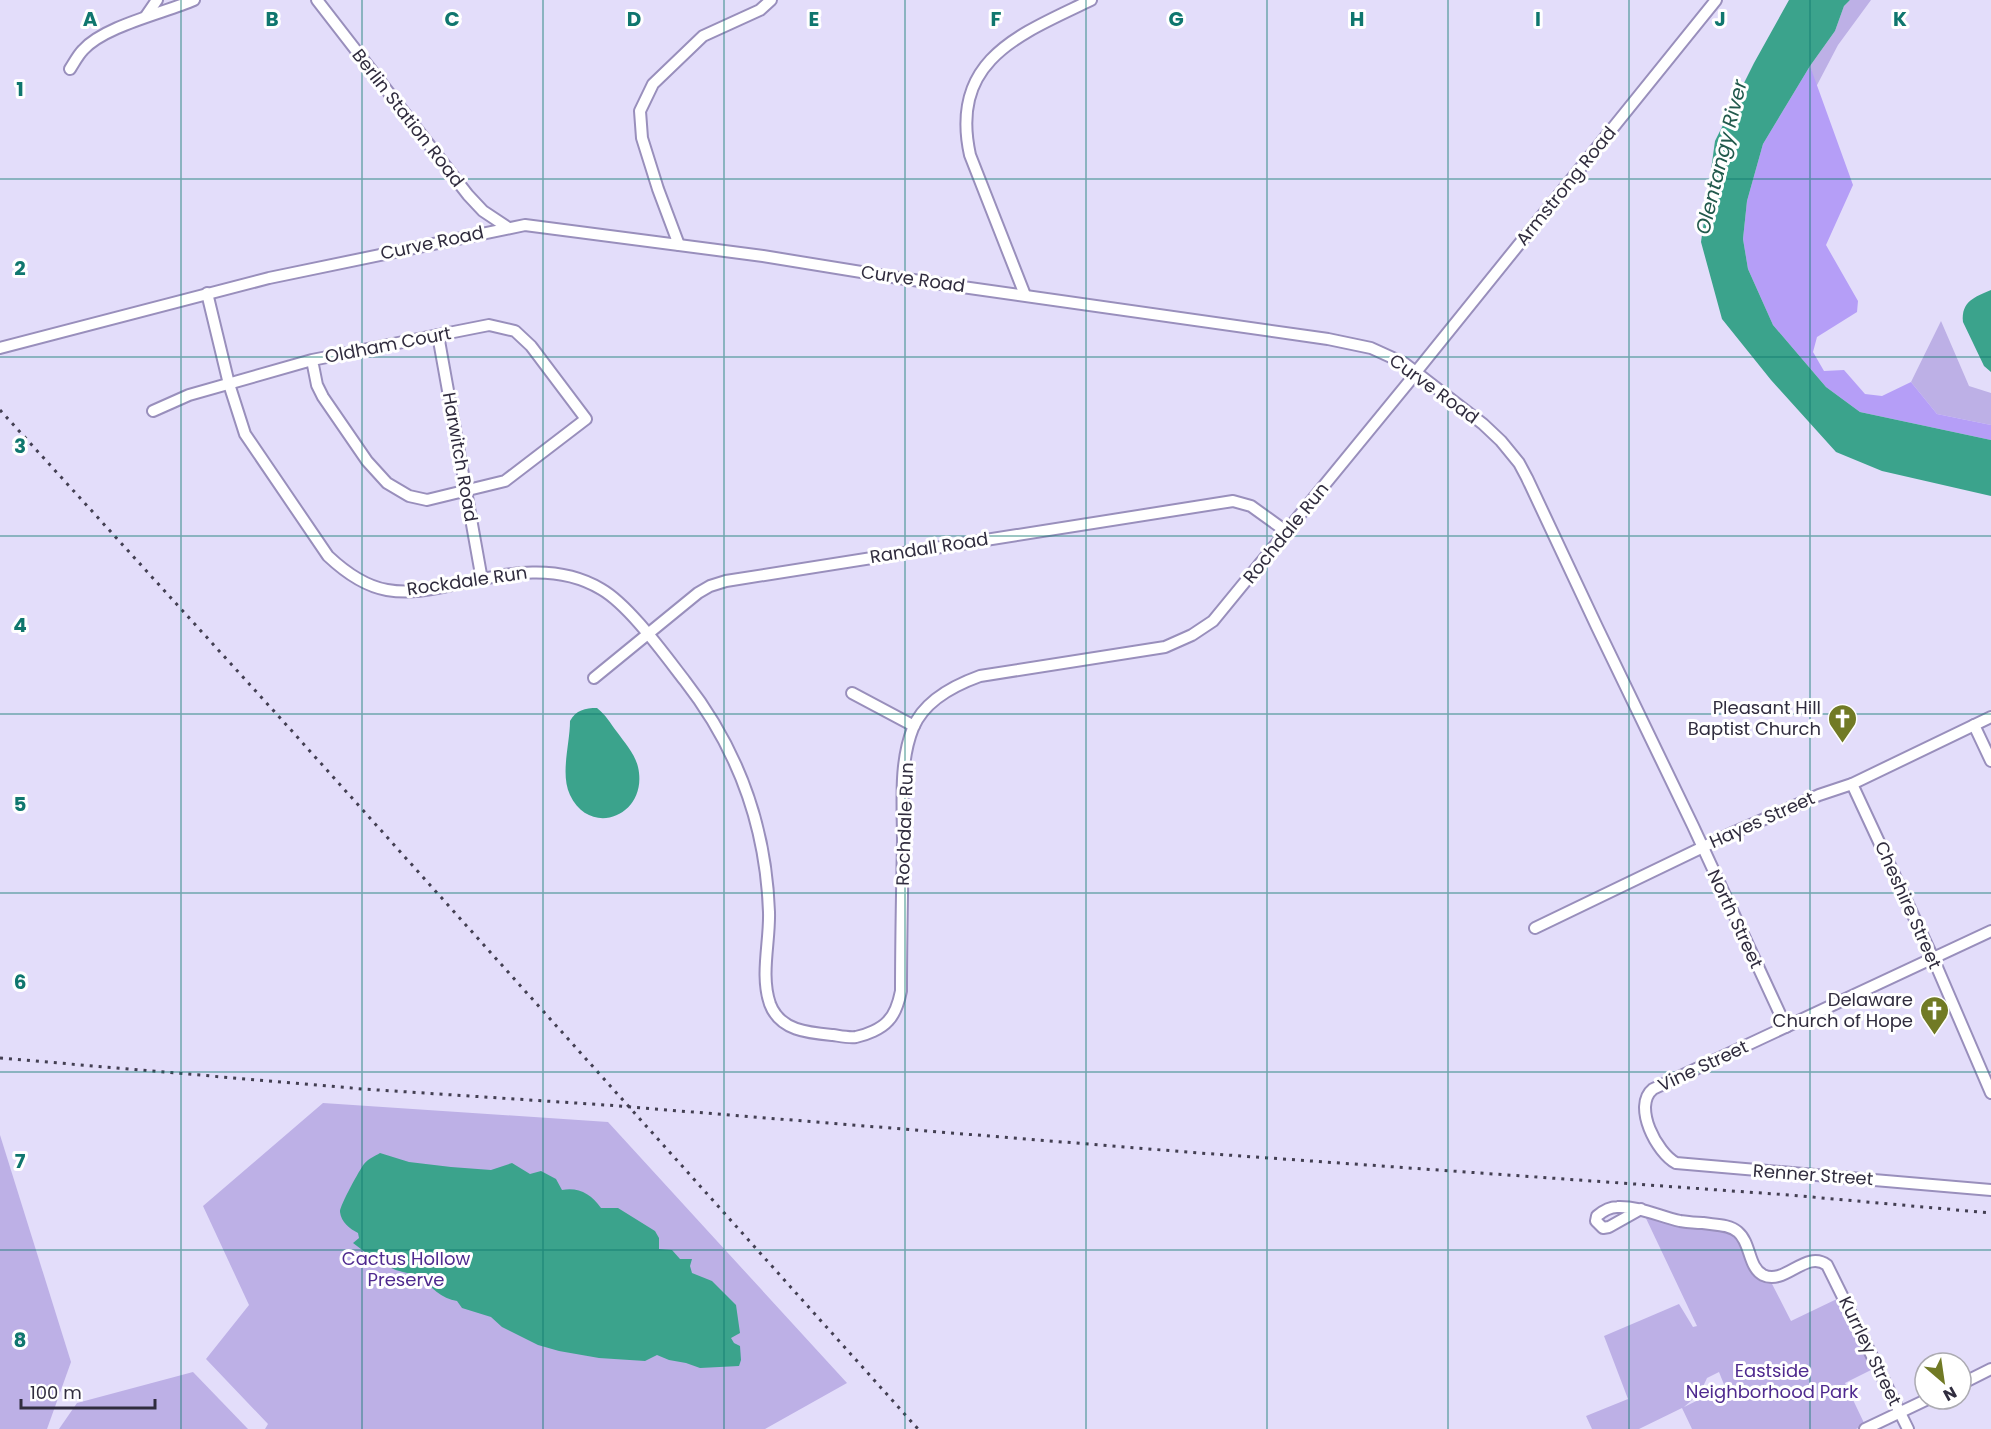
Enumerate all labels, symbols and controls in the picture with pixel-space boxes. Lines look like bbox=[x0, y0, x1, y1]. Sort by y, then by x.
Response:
text: A bbox=[83, 5, 98, 33]
text: B bbox=[265, 5, 279, 33]
text: C bbox=[444, 5, 460, 33]
text: D bbox=[627, 5, 641, 33]
text: E bbox=[809, 5, 819, 33]
text: F bbox=[991, 5, 1002, 33]
text: G bbox=[1168, 5, 1184, 33]
text: H bbox=[1350, 5, 1364, 33]
text: I bbox=[1535, 5, 1541, 33]
text: J bbox=[1714, 5, 1726, 33]
text: K bbox=[1893, 5, 1907, 33]
street label: Berlin Station Road bbox=[347, 43, 470, 192]
text: 1 bbox=[16, 75, 24, 103]
water label: Olentangy River bbox=[1688, 76, 1754, 237]
street label: Armstrong Road bbox=[1510, 121, 1622, 251]
street label: Curve Road bbox=[378, 219, 486, 266]
text: 2 bbox=[14, 254, 26, 282]
street label: Curve Road bbox=[859, 259, 967, 298]
street label: Oldham Court bbox=[323, 320, 453, 369]
street label: Curve Road bbox=[1384, 348, 1484, 430]
street label: Harwitch Road bbox=[437, 390, 484, 524]
text: 3 bbox=[14, 432, 26, 460]
street label: Rochdale Run bbox=[1237, 477, 1334, 589]
street label: Randall Road bbox=[868, 526, 990, 569]
street label: Rockdale Run bbox=[405, 560, 529, 601]
text: 4 bbox=[13, 611, 27, 639]
place label: Pleasant Hill Baptist Church bbox=[1688, 695, 1821, 741]
church icon: Pleasant Hill Baptist Church bbox=[1826, 702, 1858, 744]
street label: Rochdale Run bbox=[890, 762, 919, 886]
street label: Hayes Street bbox=[1705, 785, 1818, 854]
text: 5 bbox=[14, 790, 27, 818]
street label: Cheshire Street bbox=[1869, 837, 1948, 973]
street label: North Street bbox=[1702, 865, 1769, 972]
text: 6 bbox=[14, 968, 26, 996]
place label: Delaware Church of Hope bbox=[1773, 987, 1913, 1033]
church icon: Delaware Church of Hope bbox=[1918, 994, 1950, 1036]
street label: Vine Street bbox=[1654, 1034, 1752, 1097]
text: 7 bbox=[15, 1147, 26, 1175]
street label: Renner Street bbox=[1752, 1158, 1874, 1191]
park label: Cactus Hollow Preserve bbox=[342, 1246, 470, 1292]
street label: Kurrley Street bbox=[1833, 1292, 1908, 1410]
text: 8 bbox=[14, 1326, 26, 1354]
north arrow bbox=[1913, 1351, 1973, 1411]
park label: Eastside Neighborhood Park bbox=[1686, 1358, 1859, 1404]
scale bar bbox=[21, 1372, 154, 1410]
text: 100 m bbox=[30, 1380, 82, 1405]
text: N bbox=[1939, 1381, 1961, 1407]

